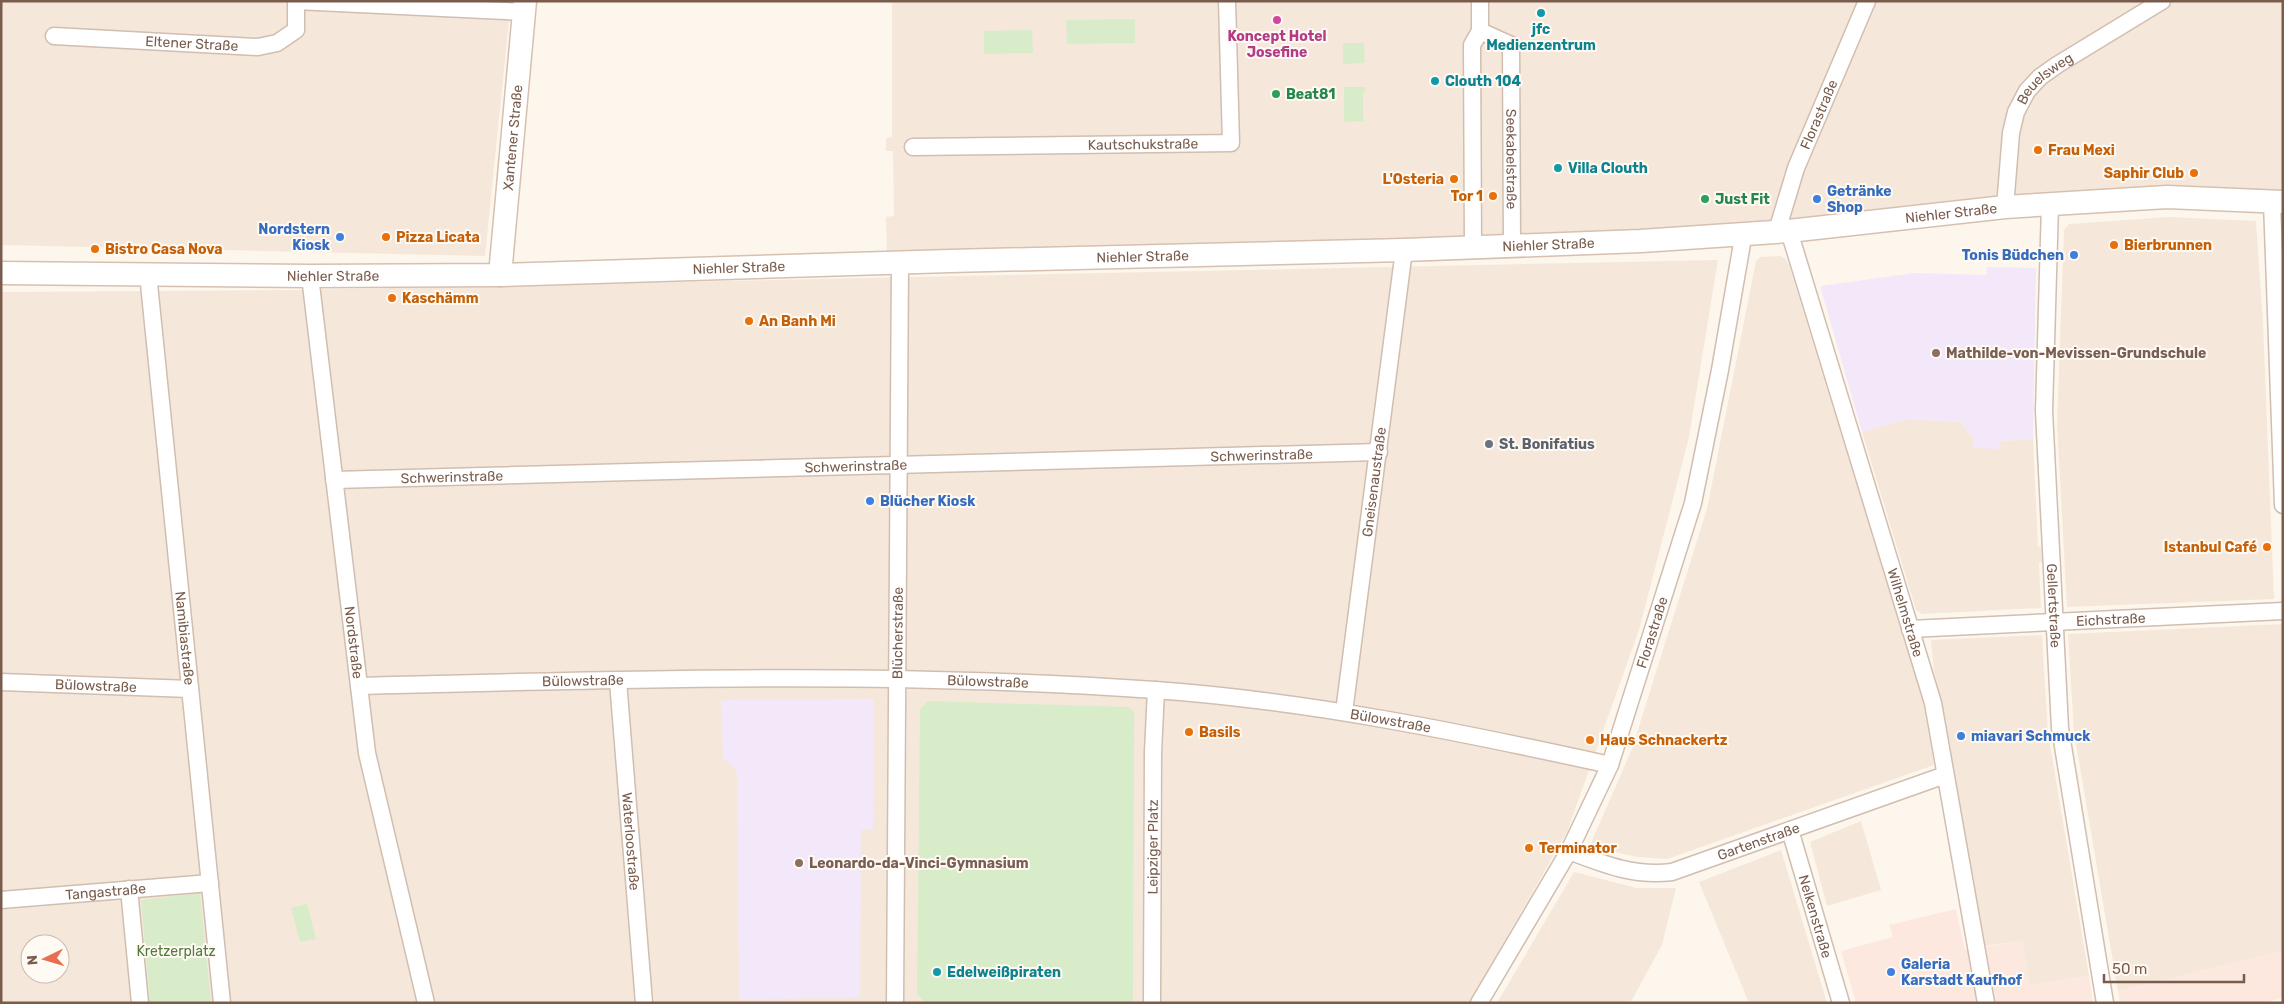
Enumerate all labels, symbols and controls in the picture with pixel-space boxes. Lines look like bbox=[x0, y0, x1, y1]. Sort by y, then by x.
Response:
marker: jfc Medienzentrum bbox=[1535, 7, 1547, 19]
marker: Koncept Hotel Josefine bbox=[1271, 14, 1283, 26]
place label: jfc Medienzentrum bbox=[1486, 21, 1596, 54]
place label: Koncept Hotel Josefine bbox=[1227, 28, 1327, 61]
street label: Eltener Straße bbox=[145, 32, 239, 54]
street label: Beuelsweg bbox=[2013, 49, 2076, 107]
place label: Clouth 104 bbox=[1445, 73, 1521, 90]
marker: Clouth 104 bbox=[1429, 75, 1441, 87]
street label: Florastraße bbox=[1796, 77, 1841, 152]
street label: Xantener Straße bbox=[499, 84, 526, 191]
place label: Beat81 bbox=[1286, 86, 1335, 103]
marker: Beat81 bbox=[1270, 88, 1282, 100]
street label: Seekabelstraße bbox=[1503, 109, 1520, 209]
street label: Kautschukstraße bbox=[1088, 135, 1199, 153]
place label: Frau Mexi bbox=[2048, 142, 2115, 159]
marker: Frau Mexi bbox=[2032, 144, 2044, 156]
place label: Villa Clouth bbox=[1568, 160, 1648, 177]
marker: Villa Clouth bbox=[1552, 162, 1564, 174]
place label: Saphir Club bbox=[2104, 165, 2184, 182]
marker: Saphir Club bbox=[2188, 167, 2200, 179]
place label: L'Osteria bbox=[1383, 171, 1444, 188]
marker: L'Osteria bbox=[1448, 173, 1460, 185]
place label: Getränke Shop bbox=[1827, 183, 1892, 216]
place label: Tor 1 bbox=[1451, 188, 1483, 205]
marker: Tor 1 bbox=[1487, 190, 1499, 202]
place label: Just Fit bbox=[1715, 191, 1770, 208]
marker: Just Fit bbox=[1699, 193, 1711, 205]
marker: Getränke Shop bbox=[1811, 193, 1823, 205]
street label: Niehler Straße bbox=[1904, 199, 1998, 227]
place label: Nordstern Kiosk bbox=[258, 221, 331, 254]
place label: Pizza Licata bbox=[396, 229, 480, 246]
marker: Nordstern Kiosk bbox=[334, 231, 346, 243]
marker: Pizza Licata bbox=[380, 231, 392, 243]
street label: Niehler Straße bbox=[1502, 234, 1595, 255]
place label: Bierbrunnen bbox=[2124, 237, 2212, 254]
marker: Bierbrunnen bbox=[2108, 239, 2120, 251]
place label: Bistro Casa Nova bbox=[105, 241, 223, 258]
marker: Bistro Casa Nova bbox=[89, 243, 101, 255]
street label: Niehler Straße bbox=[1096, 247, 1189, 266]
place label: Tonis Büdchen bbox=[1962, 247, 2064, 264]
marker: Tonis Büdchen bbox=[2068, 249, 2080, 261]
street label: Niehler Straße bbox=[692, 258, 785, 278]
street label: Niehler Straße bbox=[287, 267, 379, 285]
place label: Kaschämm bbox=[402, 290, 479, 307]
marker: Kaschämm bbox=[386, 292, 398, 304]
place label: An Banh Mi bbox=[759, 313, 836, 330]
marker: An Banh Mi bbox=[743, 315, 755, 327]
place label: Mathilde-von-Mevissen-Grundschule bbox=[1946, 345, 2206, 362]
marker: Mathilde-von-Mevissen-Grundschule bbox=[1930, 347, 1942, 359]
street label: Gneisenaustraße bbox=[1358, 426, 1389, 538]
place label: St. Bonifatius bbox=[1499, 436, 1595, 453]
marker: St. Bonifatius bbox=[1483, 438, 1495, 450]
street label: Schwerinstraße bbox=[1210, 445, 1313, 465]
street label: Schwerinstraße bbox=[804, 456, 908, 476]
street label: Schwerinstraße bbox=[400, 467, 504, 487]
place label: Blücher Kiosk bbox=[880, 493, 976, 510]
marker: Blücher Kiosk bbox=[864, 495, 876, 507]
place label: Istanbul Café bbox=[2164, 539, 2257, 556]
marker: Istanbul Café bbox=[2261, 541, 2273, 553]
street label: Gellertstraße bbox=[2043, 563, 2064, 648]
street label: Wilhelmstraße bbox=[1884, 566, 1927, 659]
street label: Blücherstraße bbox=[889, 587, 906, 679]
street label: Namibiastraße bbox=[172, 590, 198, 686]
street label: Florastraße bbox=[1633, 594, 1671, 670]
street label: Nordstraße bbox=[341, 605, 367, 680]
street label: Eichstraße bbox=[2075, 609, 2146, 629]
street label: Bülowstraße bbox=[542, 671, 624, 690]
street label: Bülowstraße bbox=[947, 672, 1029, 691]
street label: Bülowstraße bbox=[55, 676, 137, 696]
street label: Bülowstraße bbox=[1349, 705, 1433, 736]
place label: Basils bbox=[1199, 724, 1241, 741]
marker: Basils bbox=[1183, 726, 1195, 738]
place label: miavari Schmuck bbox=[1971, 728, 2091, 745]
marker: miavari Schmuck bbox=[1955, 730, 1967, 742]
place label: Haus Schnackertz bbox=[1600, 732, 1728, 749]
marker: Haus Schnackertz bbox=[1584, 734, 1596, 746]
street label: Waterloostraße bbox=[619, 792, 643, 891]
street label: Leipziger Platz bbox=[1144, 799, 1161, 895]
street label: Gartenstraße bbox=[1715, 819, 1802, 864]
place label: Terminator bbox=[1539, 840, 1617, 857]
marker: Terminator bbox=[1523, 842, 1535, 854]
place label: Leonardo-da-Vinci-Gymnasium bbox=[809, 855, 1029, 872]
marker: Leonardo-da-Vinci-Gymnasium bbox=[793, 857, 805, 869]
street label: Nelkenstraße bbox=[1795, 873, 1836, 960]
street label: Tangastraße bbox=[65, 880, 147, 903]
north arrow bbox=[20, 934, 70, 984]
park label: Kretzerplatz bbox=[136, 943, 216, 960]
scale bar bbox=[2104, 952, 2244, 984]
text: N bbox=[24, 954, 41, 966]
place label: Galeria Karstadt Kaufhof bbox=[1901, 956, 2023, 989]
text: 50 m bbox=[2112, 960, 2147, 978]
place label: Edelweißpiraten bbox=[947, 964, 1061, 981]
marker: Edelweißpiraten bbox=[931, 966, 943, 978]
marker: Galeria Karstadt Kaufhof bbox=[1885, 966, 1897, 978]

